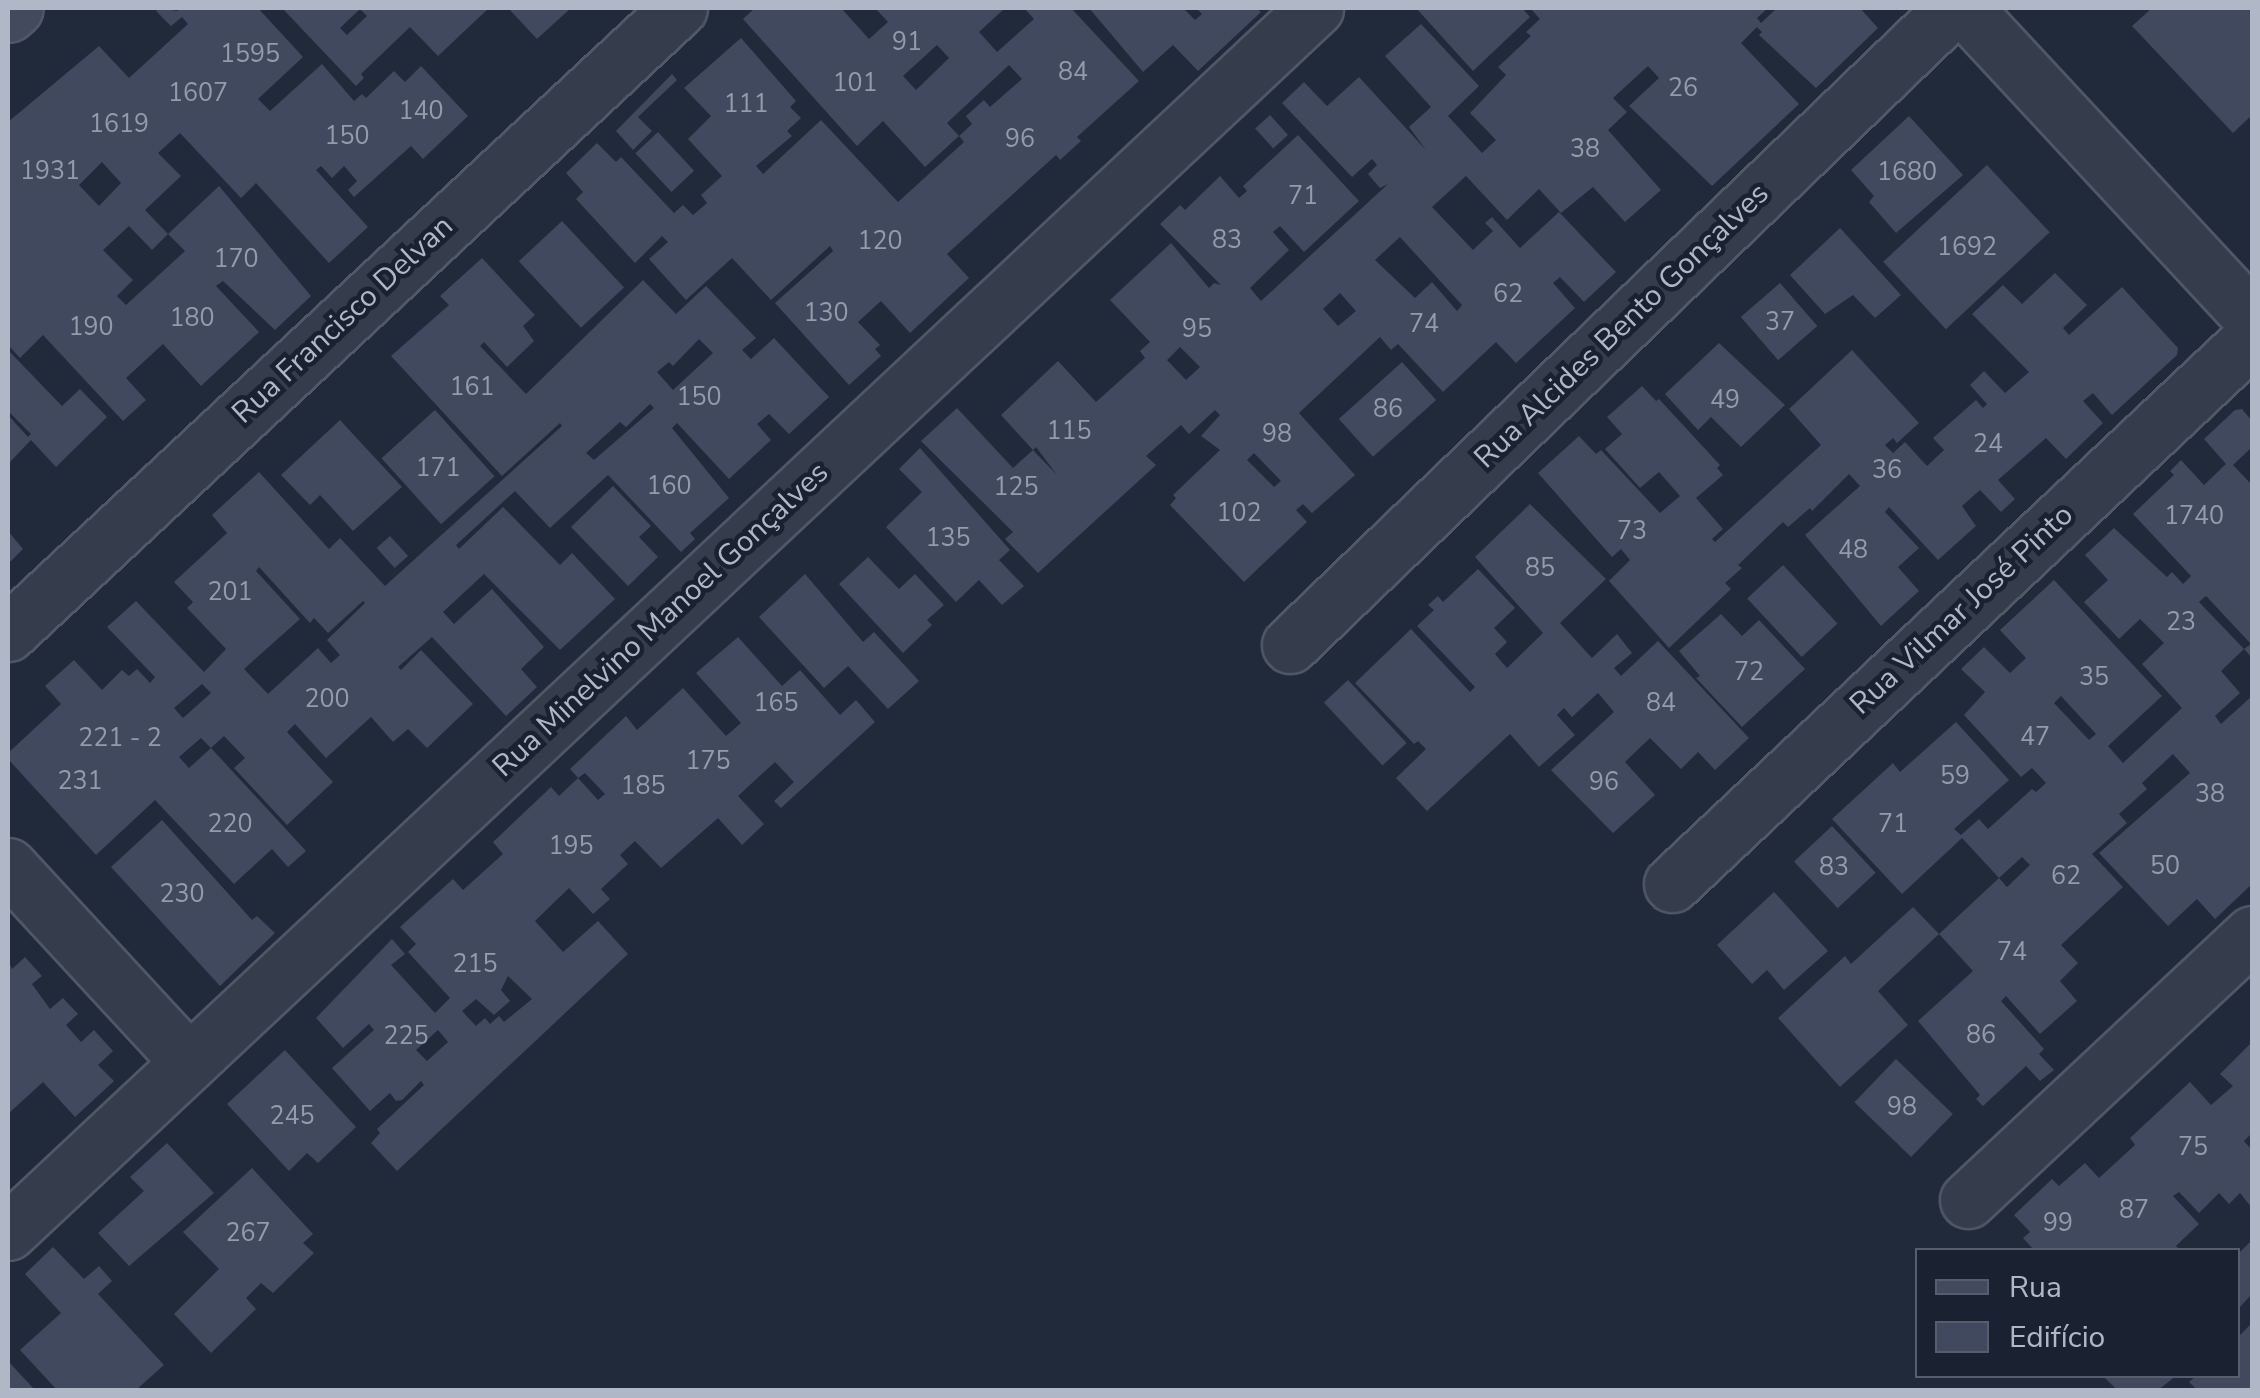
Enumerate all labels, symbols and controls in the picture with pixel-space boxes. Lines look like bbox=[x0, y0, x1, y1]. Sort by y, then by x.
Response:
house number: 91 bbox=[892, 27, 922, 57]
house number: 1595 bbox=[220, 39, 280, 69]
house number: 84 bbox=[1058, 57, 1088, 87]
house number: 101 bbox=[833, 68, 877, 98]
house number: 26 bbox=[1668, 73, 1698, 103]
house number: 1607 bbox=[168, 78, 228, 108]
house number: 111 bbox=[724, 89, 768, 119]
house number: 140 bbox=[399, 96, 443, 126]
house number: 1619 bbox=[89, 109, 149, 139]
house number: 150 bbox=[325, 121, 369, 151]
house number: 96 bbox=[1005, 124, 1035, 154]
house number: 38 bbox=[1570, 134, 1600, 164]
house number: 1931 bbox=[20, 156, 80, 186]
house number: 1680 bbox=[1877, 157, 1937, 187]
street label: Rua Alcides Bento Gonçalves bbox=[1467, 176, 1777, 476]
house number: 71 bbox=[1288, 181, 1318, 211]
street label: Rua Francisco Delvan bbox=[225, 209, 461, 431]
house number: 83 bbox=[1212, 225, 1242, 255]
house number: 120 bbox=[858, 226, 902, 256]
house number: 1692 bbox=[1937, 232, 1997, 262]
house number: 170 bbox=[214, 244, 258, 274]
house number: 62 bbox=[1493, 279, 1523, 309]
house number: 130 bbox=[804, 298, 848, 328]
house number: 180 bbox=[170, 303, 214, 333]
house number: 37 bbox=[1765, 307, 1795, 337]
house number: 74 bbox=[1409, 309, 1439, 339]
house number: 190 bbox=[69, 312, 113, 342]
house number: 95 bbox=[1182, 314, 1212, 344]
house number: 161 bbox=[450, 372, 494, 402]
house number: 150 bbox=[677, 382, 721, 412]
house number: 49 bbox=[1710, 385, 1740, 415]
house number: 86 bbox=[1373, 394, 1403, 424]
house number: 115 bbox=[1047, 416, 1091, 446]
house number: 98 bbox=[1262, 419, 1292, 449]
house number: 24 bbox=[1973, 429, 2003, 459]
house number: 171 bbox=[416, 453, 460, 483]
street label: Rua Minelvino Manoel Gonçalves bbox=[486, 455, 836, 785]
house number: 36 bbox=[1872, 455, 1902, 485]
house number: 160 bbox=[647, 471, 691, 501]
house number: 125 bbox=[994, 472, 1038, 502]
street label: Rua Vilmar José Pinto bbox=[1843, 497, 2081, 723]
house number: 102 bbox=[1217, 498, 1261, 528]
house number: 1740 bbox=[2164, 501, 2224, 531]
house number: 73 bbox=[1617, 516, 1647, 546]
house number: 135 bbox=[926, 523, 970, 553]
house number: 48 bbox=[1838, 535, 1868, 565]
house number: 85 bbox=[1525, 553, 1555, 583]
house number: 201 bbox=[208, 577, 252, 607]
house number: 23 bbox=[2166, 607, 2196, 637]
house number: 72 bbox=[1734, 657, 1764, 687]
house number: 35 bbox=[2079, 662, 2109, 692]
house number: 200 bbox=[305, 684, 349, 714]
house number: 165 bbox=[754, 688, 798, 718]
house number: 84 bbox=[1646, 688, 1676, 718]
house number: 47 bbox=[2020, 722, 2050, 752]
house number: 221 - 2 bbox=[78, 723, 162, 753]
house number: 175 bbox=[686, 746, 730, 776]
house number: 59 bbox=[1940, 761, 1970, 791]
house number: 231 bbox=[58, 766, 102, 796]
house number: 96 bbox=[1589, 767, 1619, 797]
house number: 185 bbox=[621, 771, 665, 801]
house number: 38 bbox=[2195, 779, 2225, 809]
house number: 220 bbox=[208, 809, 252, 839]
house number: 71 bbox=[1878, 809, 1908, 839]
house number: 195 bbox=[549, 831, 593, 861]
house number: 50 bbox=[2150, 851, 2180, 881]
house number: 83 bbox=[1819, 852, 1849, 882]
house number: 62 bbox=[2051, 861, 2081, 891]
house number: 230 bbox=[160, 879, 204, 909]
house number: 74 bbox=[1997, 937, 2027, 967]
house number: 215 bbox=[453, 949, 497, 979]
house number: 86 bbox=[1966, 1020, 1996, 1050]
house number: 225 bbox=[384, 1021, 428, 1051]
house number: 98 bbox=[1887, 1092, 1917, 1122]
house number: 245 bbox=[270, 1101, 314, 1131]
house number: 75 bbox=[2178, 1132, 2208, 1162]
house number: 87 bbox=[2119, 1195, 2149, 1225]
house number: 99 bbox=[2043, 1208, 2073, 1238]
house number: 267 bbox=[226, 1218, 270, 1248]
legend bbox=[1915, 1248, 2240, 1378]
text: Rua bbox=[2009, 1267, 2062, 1308]
text: Edifício bbox=[2009, 1317, 2105, 1358]

